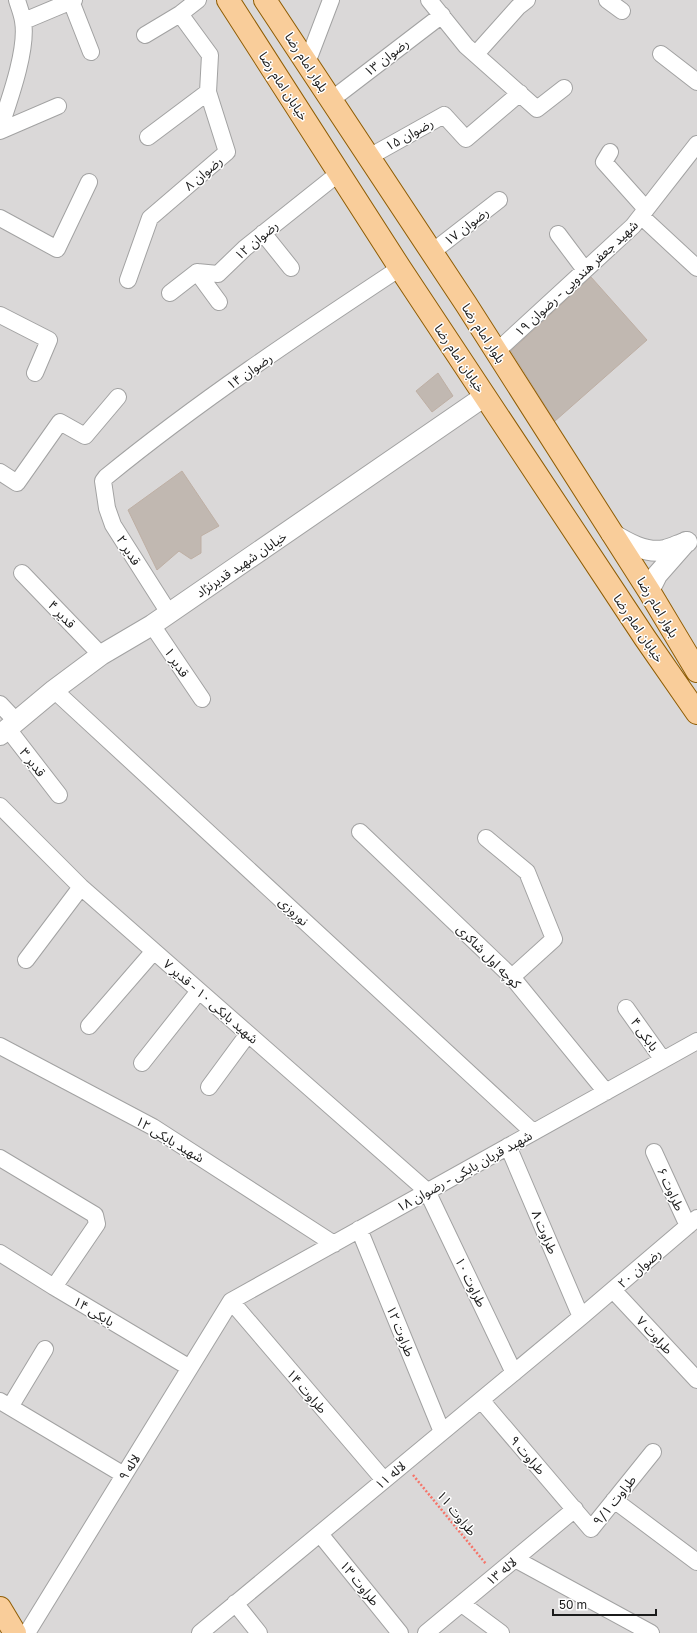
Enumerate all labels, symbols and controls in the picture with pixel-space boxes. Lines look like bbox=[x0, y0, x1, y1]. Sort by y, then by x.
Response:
street label: بلوار امام رضا bbox=[280, 29, 332, 96]
street label: رضوان ۱۳ bbox=[360, 35, 412, 80]
street label: خیابان امام رضا bbox=[254, 49, 312, 125]
street label: رضوان ۱۵ bbox=[382, 114, 436, 155]
street label: رضوان ۸ bbox=[181, 152, 226, 194]
street label: رضوان ۱۷ bbox=[440, 204, 492, 249]
street label: رضوان ۱۲ bbox=[231, 217, 282, 264]
street label: شهید جعفر هندویی - رضوان ۱۹ bbox=[511, 217, 642, 340]
street label: بلوار امام رضا bbox=[457, 300, 509, 367]
street label: خیابان امام رضا bbox=[430, 321, 489, 397]
street label: رضوان ۱۴ bbox=[223, 349, 276, 393]
street label: خيابان شهيد قديرنژاد bbox=[192, 527, 290, 601]
street label: قدیر ۲ bbox=[113, 532, 145, 568]
street label: بلوار امام رضا bbox=[632, 574, 682, 641]
street label: خیابان امام رضا bbox=[609, 591, 668, 667]
street label: قدیر ۴ bbox=[45, 597, 79, 631]
street label: قدیر ۱ bbox=[161, 644, 193, 680]
street label: قدیر ۳ bbox=[17, 744, 49, 780]
street label: نوروزی bbox=[275, 893, 312, 929]
street label: کوچه اول شاکری bbox=[452, 921, 525, 993]
street label: شهید بابکی ۱۰ - قدیر ۷ bbox=[160, 955, 262, 1047]
street label: بابکی ۴ bbox=[627, 1014, 663, 1055]
street label: شهید بابکی ۱۲ bbox=[132, 1112, 207, 1167]
street label: شهید قربان بابکی - رضوان ۱۸ bbox=[393, 1127, 535, 1216]
street label: طراوت ۶ bbox=[654, 1165, 688, 1213]
street label: طراوت ۸ bbox=[529, 1208, 561, 1257]
street label: رضوان ۲۰ bbox=[614, 1245, 665, 1292]
street label: طراوت ۱۰ bbox=[452, 1254, 490, 1310]
street label: بابکی ۱۴ bbox=[70, 1293, 117, 1330]
street label: طراوت ۱۲ bbox=[384, 1303, 419, 1359]
street label: طراوت ۷ bbox=[633, 1313, 677, 1357]
street label: طراوت ۱۴ bbox=[283, 1366, 331, 1417]
street label: طراوت ۹ bbox=[507, 1432, 549, 1478]
street label: لاله ۹ bbox=[115, 1451, 143, 1483]
street label: لاله ۱۱ bbox=[371, 1457, 409, 1493]
street label: طراوت ۹/۱ bbox=[589, 1472, 639, 1528]
street label: طراوت ۱۱ bbox=[434, 1487, 480, 1539]
street label: لاله ۱۳ bbox=[482, 1553, 520, 1589]
street label: طراوت ۱۳ bbox=[337, 1557, 383, 1609]
scale bar bbox=[553, 1591, 656, 1617]
text: 50 m bbox=[559, 1597, 587, 1612]

